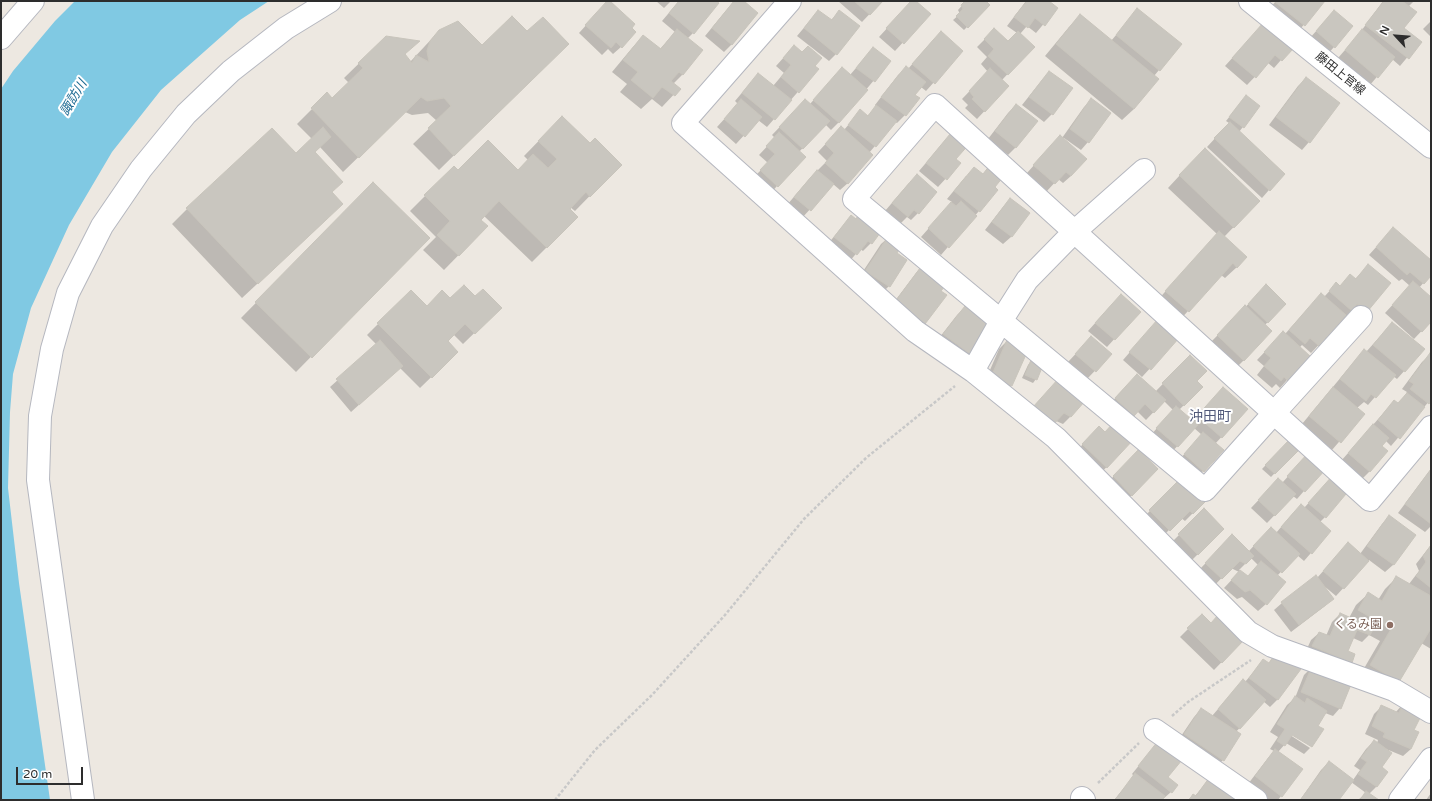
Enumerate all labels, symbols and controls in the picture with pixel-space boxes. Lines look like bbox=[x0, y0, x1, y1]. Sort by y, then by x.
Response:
north arrow bbox=[1376, 16, 1416, 56]
text: N bbox=[1377, 24, 1393, 37]
street label: 藤田上官線 bbox=[1312, 50, 1368, 98]
water label: 諏訪川 bbox=[57, 77, 91, 119]
district label: 沖田町 bbox=[1189, 409, 1231, 425]
place label: くるみ園 bbox=[1334, 618, 1382, 632]
marker: くるみ園 bbox=[1385, 620, 1395, 630]
scale bar bbox=[18, 759, 85, 785]
text: 20 m bbox=[23, 767, 52, 781]

